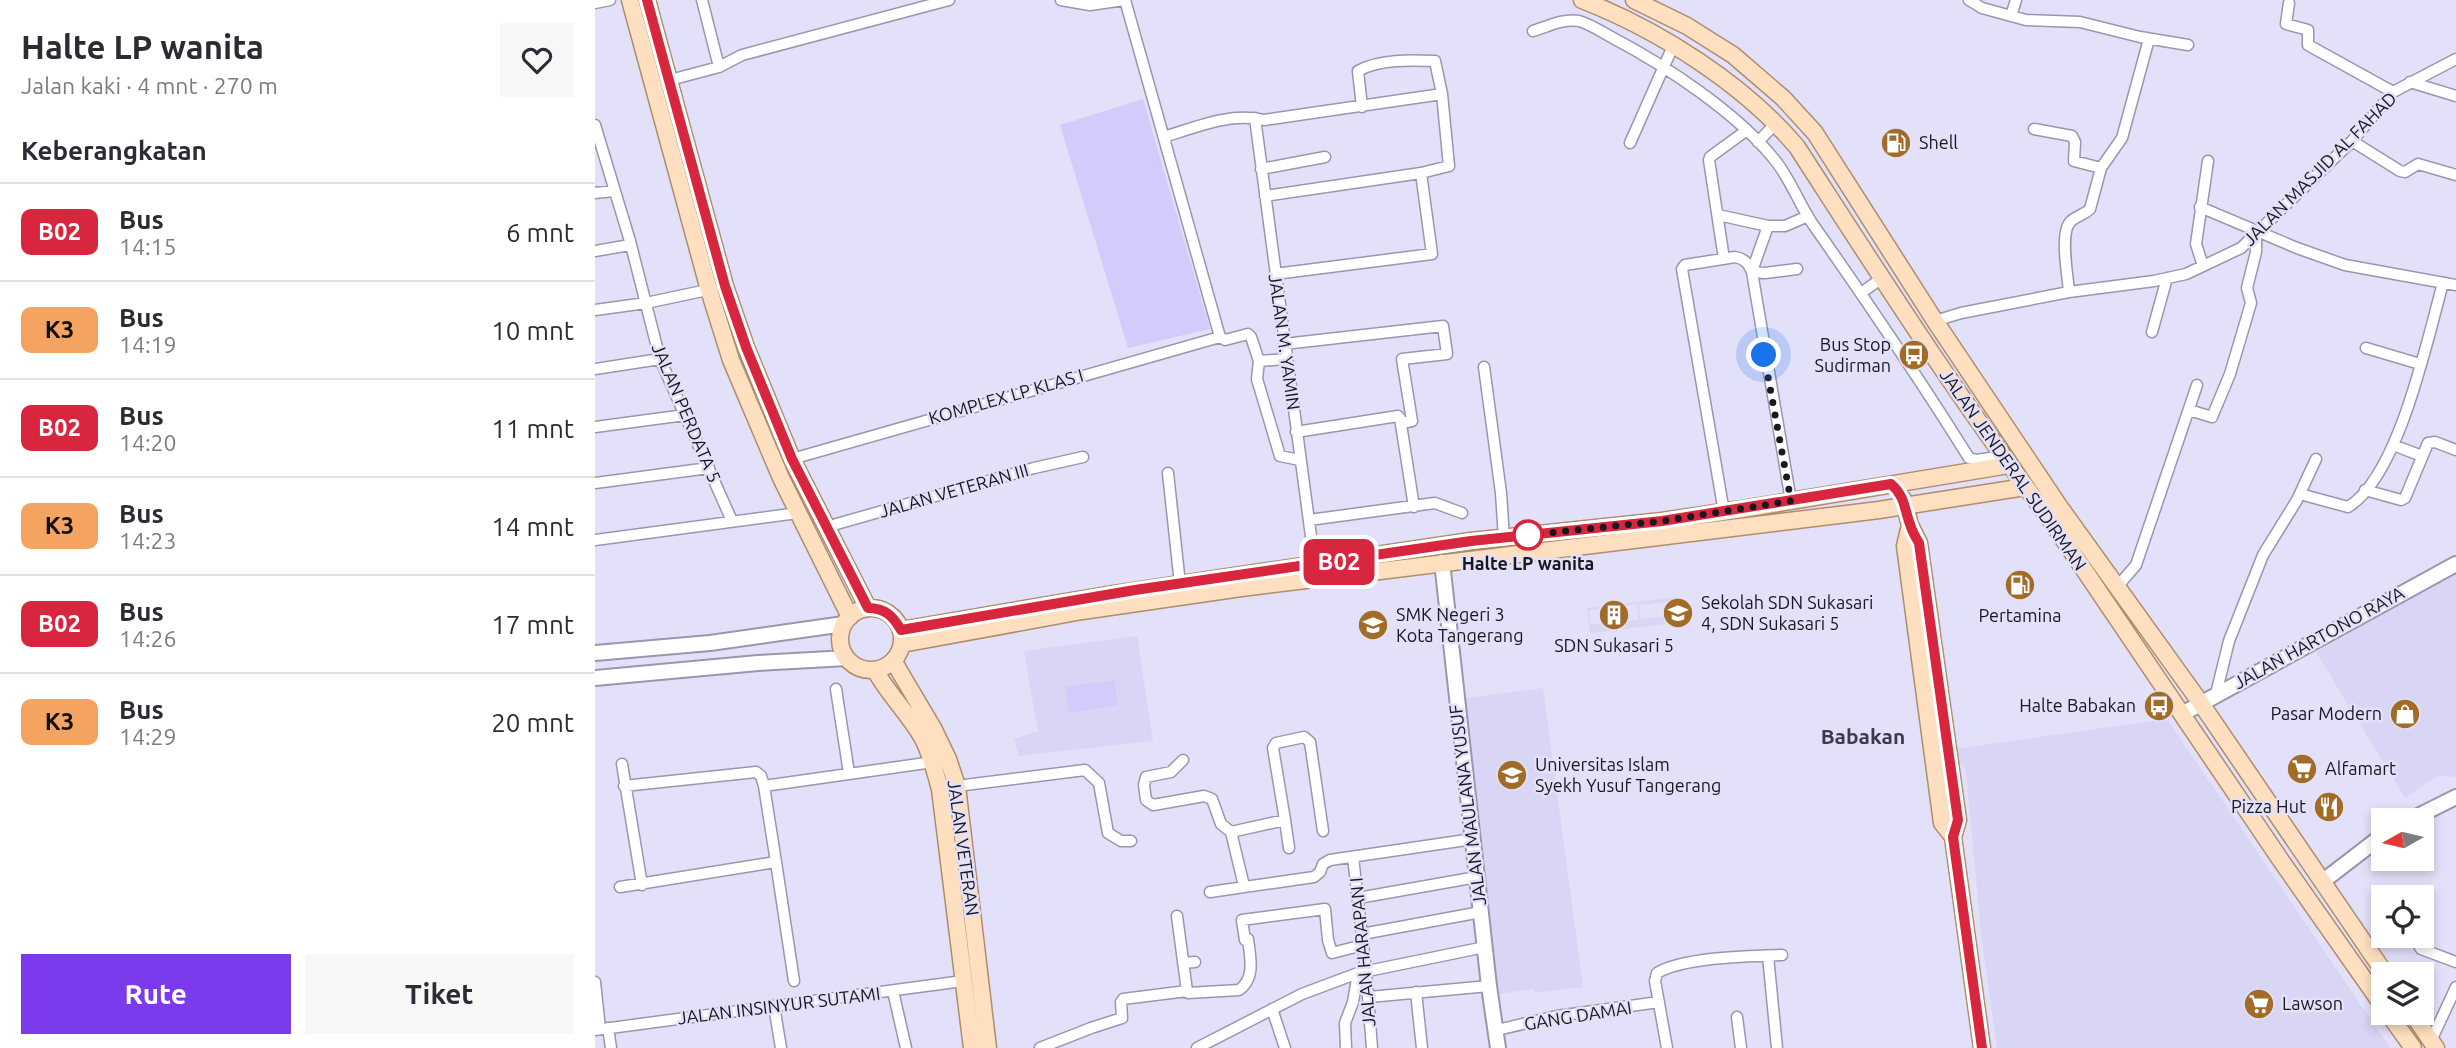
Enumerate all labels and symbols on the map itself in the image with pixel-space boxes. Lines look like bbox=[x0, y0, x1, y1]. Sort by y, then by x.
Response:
street label: JALAN MASJID AL FAHAD bbox=[2238, 87, 2400, 249]
fuel station icon: Shell bbox=[1879, 126, 1913, 160]
place label: Shell bbox=[1919, 132, 1958, 152]
street label: JALAN M. YAMIN bbox=[1266, 273, 1304, 411]
place label: Bus Stop Sudirman bbox=[1815, 334, 1891, 375]
your location bbox=[1746, 337, 1781, 372]
bus stop icon: Bus Stop Sudirman bbox=[1897, 338, 1931, 372]
street label: JALAN PERDATA 5 bbox=[649, 340, 725, 485]
street label: KOMPLEX LP KLAS I bbox=[926, 364, 1085, 428]
street label: JALAN JENDERAL SUDIRMAN bbox=[1937, 365, 2091, 574]
street label: JALAN VETERAN III bbox=[877, 459, 1031, 521]
marker: Halte LP wanita bbox=[1513, 520, 1543, 550]
line badge: B02 bbox=[1299, 539, 1379, 585]
place label: Halte LP wanita bbox=[1462, 553, 1594, 573]
fuel station icon: Pertamina bbox=[2003, 568, 2037, 602]
street label: JALAN HARTONO RAYA bbox=[2230, 582, 2408, 692]
place label: Sekolah SDN Sukasari 4, SDN Sukasari 5 bbox=[1701, 592, 1873, 633]
school or university icon: Sekolah SDN Sukasari 4, SDN Sukasari 5 bbox=[1661, 596, 1695, 630]
building icon: SDN Sukasari 5 bbox=[1597, 598, 1631, 632]
place label: SMK Negeri 3 Kota Tangerang bbox=[1396, 604, 1523, 645]
place label: Pertamina bbox=[1979, 605, 2061, 625]
school or university icon: SMK Negeri 3 Kota Tangerang bbox=[1356, 608, 1390, 642]
place label: SDN Sukasari 5 bbox=[1554, 635, 1674, 655]
bus stop icon: Halte Babakan bbox=[2142, 689, 2176, 723]
place label: Halte Babakan bbox=[2019, 695, 2136, 715]
shop icon: Pasar Modern bbox=[2388, 697, 2422, 731]
street label: JALAN MAULANA YUSUF bbox=[1445, 703, 1489, 907]
place label: Pasar Modern bbox=[2270, 703, 2382, 723]
district label: Babakan bbox=[1821, 724, 1905, 748]
supermarket icon: Alfamart bbox=[2285, 752, 2319, 786]
place label: Universitas Islam Syekh Yusuf Tangerang bbox=[1535, 754, 1721, 795]
school or university icon: Universitas Islam Syekh Yusuf Tangerang bbox=[1495, 758, 1529, 792]
place label: Alfamart bbox=[2325, 758, 2396, 778]
street label: JALAN VETERAN bbox=[945, 779, 983, 917]
restaurant icon: Pizza Hut bbox=[2312, 790, 2346, 824]
place label: Pizza Hut bbox=[2231, 796, 2306, 816]
north arrow bbox=[2371, 808, 2434, 872]
street label: JALAN HARAPAN I bbox=[1346, 877, 1378, 1028]
street label: JALAN INSINYUR SUTAMI bbox=[676, 983, 881, 1027]
supermarket icon: Lawson bbox=[2242, 987, 2276, 1021]
place label: Lawson bbox=[2282, 993, 2343, 1013]
street label: GANG DAMAI bbox=[1523, 997, 1633, 1033]

